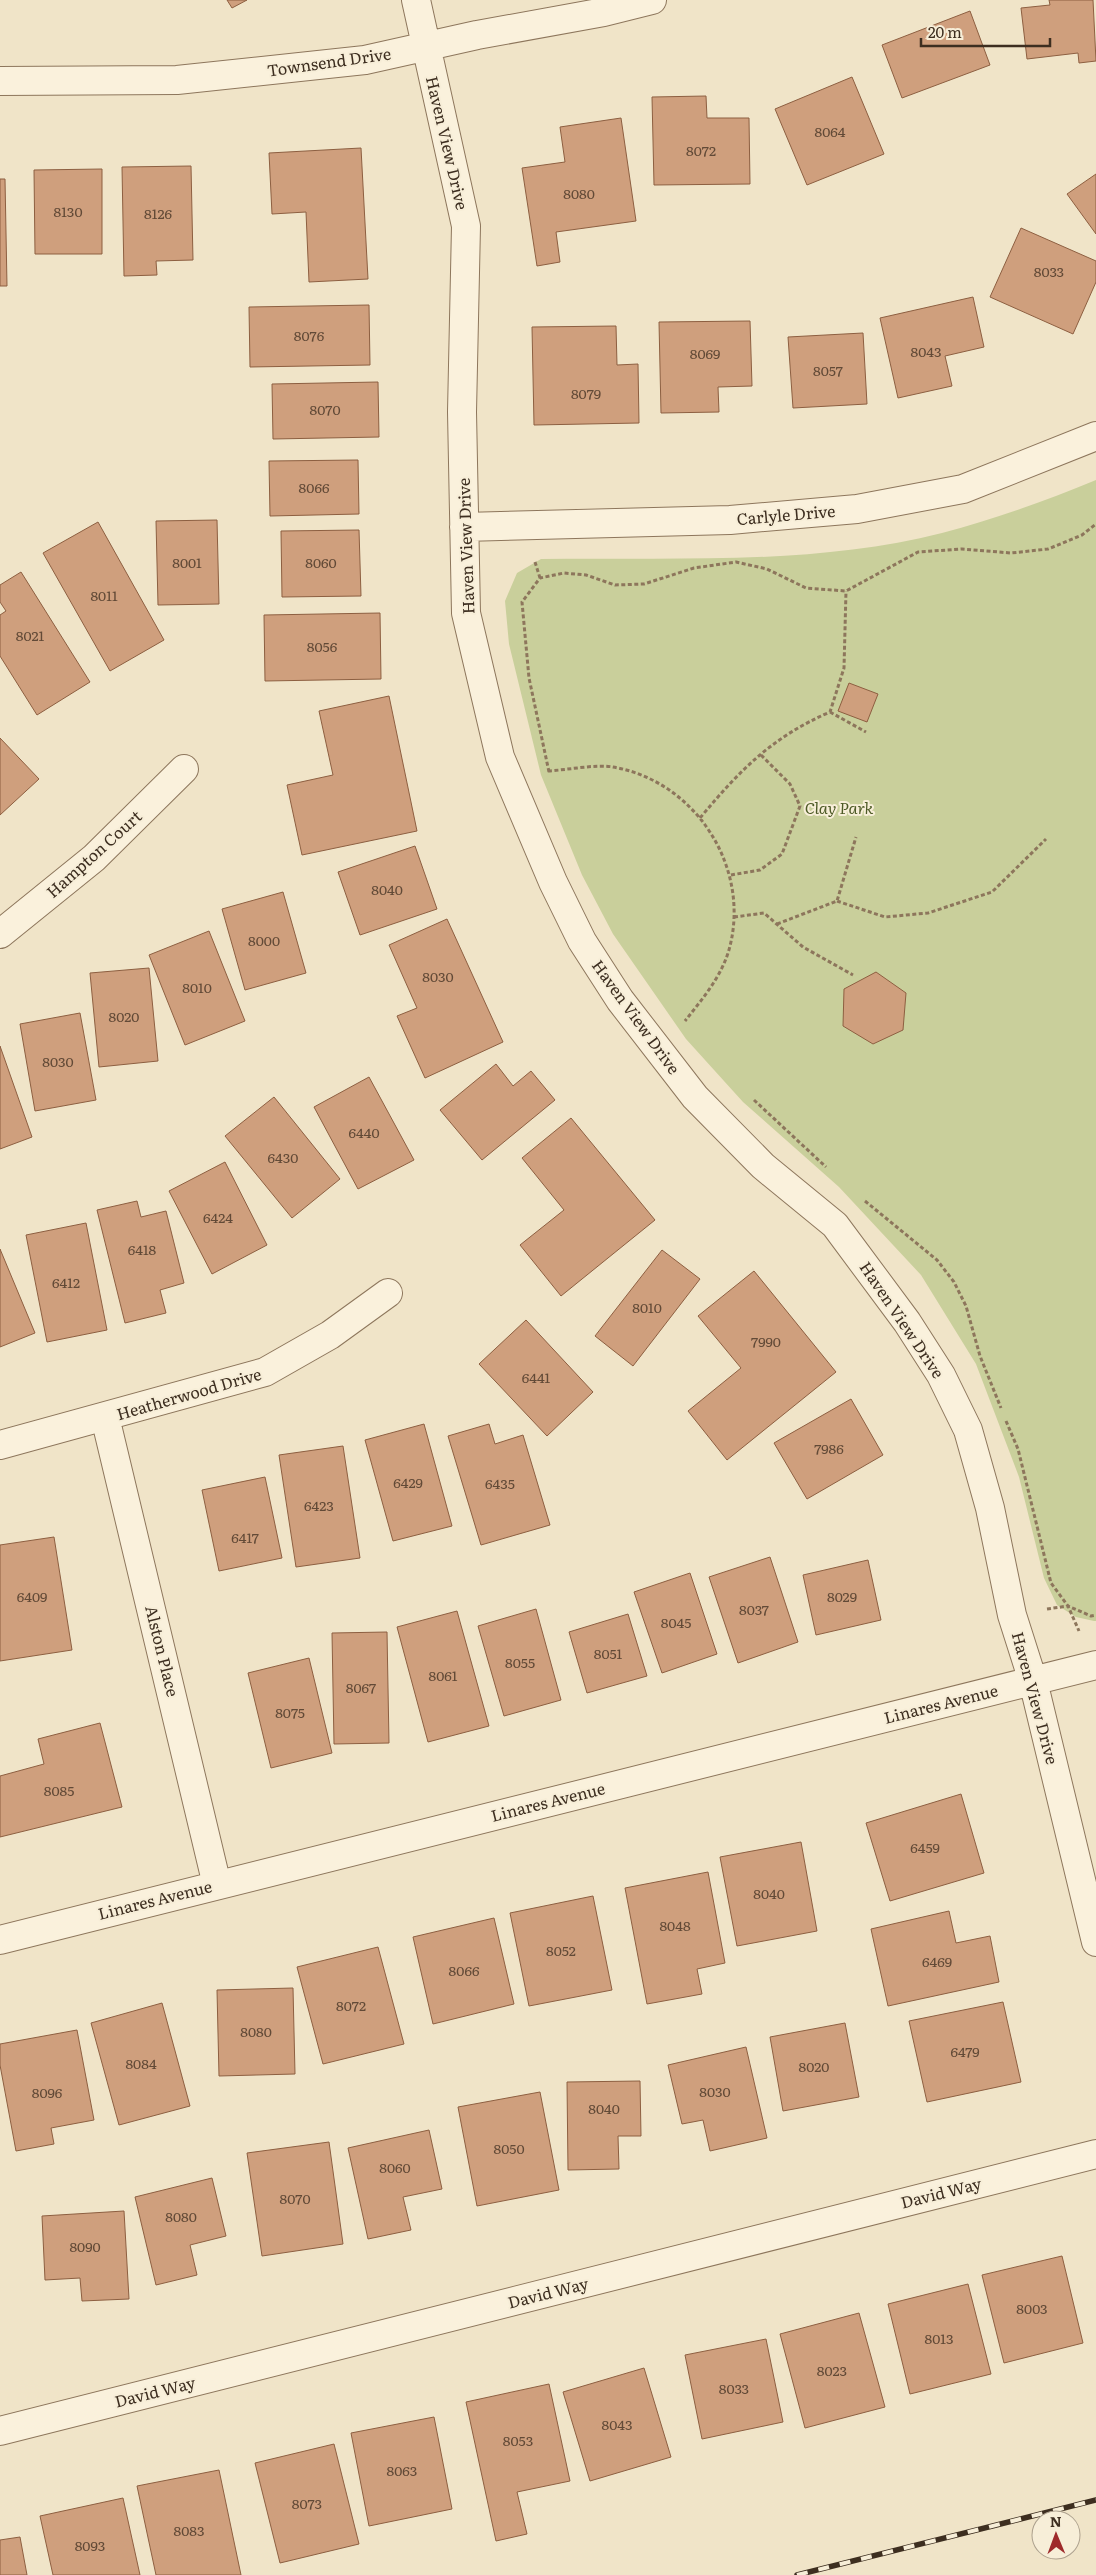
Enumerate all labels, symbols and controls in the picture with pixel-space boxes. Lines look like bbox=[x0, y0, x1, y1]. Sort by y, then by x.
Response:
scale bar bbox=[921, 15, 1050, 47]
text: 20 m bbox=[928, 20, 962, 43]
street label: Townsend Drive bbox=[265, 40, 392, 82]
street label: Haven View Drive bbox=[421, 74, 475, 212]
house number: 8064 bbox=[814, 121, 846, 141]
house number: 8072 bbox=[686, 140, 716, 160]
house number: 8080 bbox=[563, 183, 595, 203]
house number: 8130 bbox=[53, 201, 83, 221]
house number: 8126 bbox=[144, 203, 172, 223]
house number: 8033 bbox=[1034, 261, 1064, 281]
house number: 8076 bbox=[294, 325, 325, 345]
house number: 8043 bbox=[910, 341, 942, 361]
house number: 8069 bbox=[690, 343, 720, 363]
house number: 8057 bbox=[813, 360, 843, 380]
house number: 8079 bbox=[571, 383, 601, 403]
house number: 8070 bbox=[310, 399, 341, 419]
house number: 8066 bbox=[299, 477, 330, 497]
street label: Haven View Drive bbox=[451, 477, 479, 615]
street label: Carlyle Drive bbox=[736, 498, 836, 530]
house number: 8001 bbox=[172, 552, 202, 572]
house number: 8060 bbox=[305, 552, 337, 572]
house number: 8011 bbox=[90, 585, 118, 605]
house number: 8021 bbox=[16, 625, 45, 645]
house number: 8056 bbox=[307, 636, 338, 656]
park label: Clay Park bbox=[805, 795, 874, 819]
street label: Hampton Court bbox=[40, 804, 147, 903]
house number: 8040 bbox=[371, 879, 403, 899]
house number: 8000 bbox=[248, 930, 280, 950]
street label: Haven View Drive bbox=[587, 954, 687, 1079]
house number: 8030 bbox=[422, 966, 454, 986]
house number: 8010 bbox=[182, 977, 212, 997]
house number: 8020 bbox=[109, 1006, 139, 1026]
house number: 8030 bbox=[42, 1051, 74, 1071]
house number: 6440 bbox=[348, 1122, 380, 1142]
house number: 6430 bbox=[268, 1147, 298, 1167]
house number: 6424 bbox=[203, 1207, 233, 1227]
house number: 6418 bbox=[128, 1239, 157, 1259]
street label: Haven View Drive bbox=[855, 1256, 951, 1383]
house number: 6412 bbox=[52, 1272, 80, 1292]
house number: 8010 bbox=[632, 1297, 662, 1317]
house number: 7990 bbox=[751, 1331, 781, 1351]
street label: Heatherwood Drive bbox=[113, 1361, 264, 1425]
house number: 6441 bbox=[522, 1367, 551, 1387]
house number: 7986 bbox=[814, 1438, 844, 1458]
house number: 6429 bbox=[393, 1472, 423, 1492]
house number: 6435 bbox=[485, 1473, 515, 1493]
house number: 6423 bbox=[304, 1495, 334, 1515]
house number: 6417 bbox=[231, 1527, 259, 1547]
house number: 6409 bbox=[17, 1586, 47, 1606]
house number: 8029 bbox=[827, 1586, 857, 1606]
house number: 8037 bbox=[739, 1599, 769, 1619]
street label: Alston Place bbox=[140, 1603, 186, 1699]
house number: 8045 bbox=[661, 1612, 691, 1632]
street label: Haven View Drive bbox=[1007, 1629, 1065, 1767]
house number: 8051 bbox=[594, 1643, 623, 1663]
house number: 8055 bbox=[505, 1652, 535, 1672]
house number: 8061 bbox=[428, 1665, 458, 1685]
house number: 8067 bbox=[346, 1677, 376, 1697]
street label: Linares Avenue bbox=[881, 1677, 1000, 1729]
house number: 8075 bbox=[275, 1702, 305, 1722]
street label: Linares Avenue bbox=[488, 1775, 607, 1827]
house number: 8085 bbox=[44, 1780, 74, 1800]
house number: 6459 bbox=[910, 1837, 940, 1857]
street label: Linares Avenue bbox=[95, 1873, 214, 1925]
house number: 8040 bbox=[753, 1883, 785, 1903]
house number: 8048 bbox=[659, 1915, 691, 1935]
house number: 8052 bbox=[546, 1940, 576, 1960]
house number: 6469 bbox=[922, 1951, 952, 1971]
house number: 8066 bbox=[449, 1960, 480, 1980]
house number: 8072 bbox=[336, 1995, 366, 2015]
house number: 8080 bbox=[240, 2021, 272, 2041]
house number: 6479 bbox=[950, 2041, 980, 2061]
house number: 8084 bbox=[125, 2053, 157, 2073]
house number: 8020 bbox=[799, 2056, 829, 2076]
house number: 8030 bbox=[699, 2081, 731, 2101]
house number: 8096 bbox=[32, 2082, 63, 2102]
house number: 8040 bbox=[588, 2098, 620, 2118]
house number: 8050 bbox=[493, 2138, 525, 2158]
house number: 8060 bbox=[379, 2157, 411, 2177]
street label: David Way bbox=[898, 2170, 984, 2214]
house number: 8070 bbox=[280, 2188, 311, 2208]
house number: 8080 bbox=[165, 2206, 197, 2226]
house number: 8090 bbox=[69, 2236, 101, 2256]
street label: David Way bbox=[505, 2270, 591, 2314]
house number: 8003 bbox=[1016, 2298, 1048, 2318]
house number: 8013 bbox=[924, 2328, 954, 2348]
house number: 8023 bbox=[817, 2360, 847, 2380]
street label: David Way bbox=[112, 2369, 198, 2413]
house number: 8033 bbox=[719, 2378, 749, 2398]
house number: 8043 bbox=[601, 2414, 633, 2434]
house number: 8053 bbox=[503, 2430, 533, 2450]
house number: 8063 bbox=[387, 2460, 417, 2480]
house number: 8073 bbox=[292, 2493, 322, 2513]
north arrow bbox=[1031, 2510, 1081, 2560]
text: N bbox=[1050, 2511, 1062, 2531]
house number: 8083 bbox=[173, 2520, 205, 2540]
house number: 8093 bbox=[75, 2535, 105, 2555]

